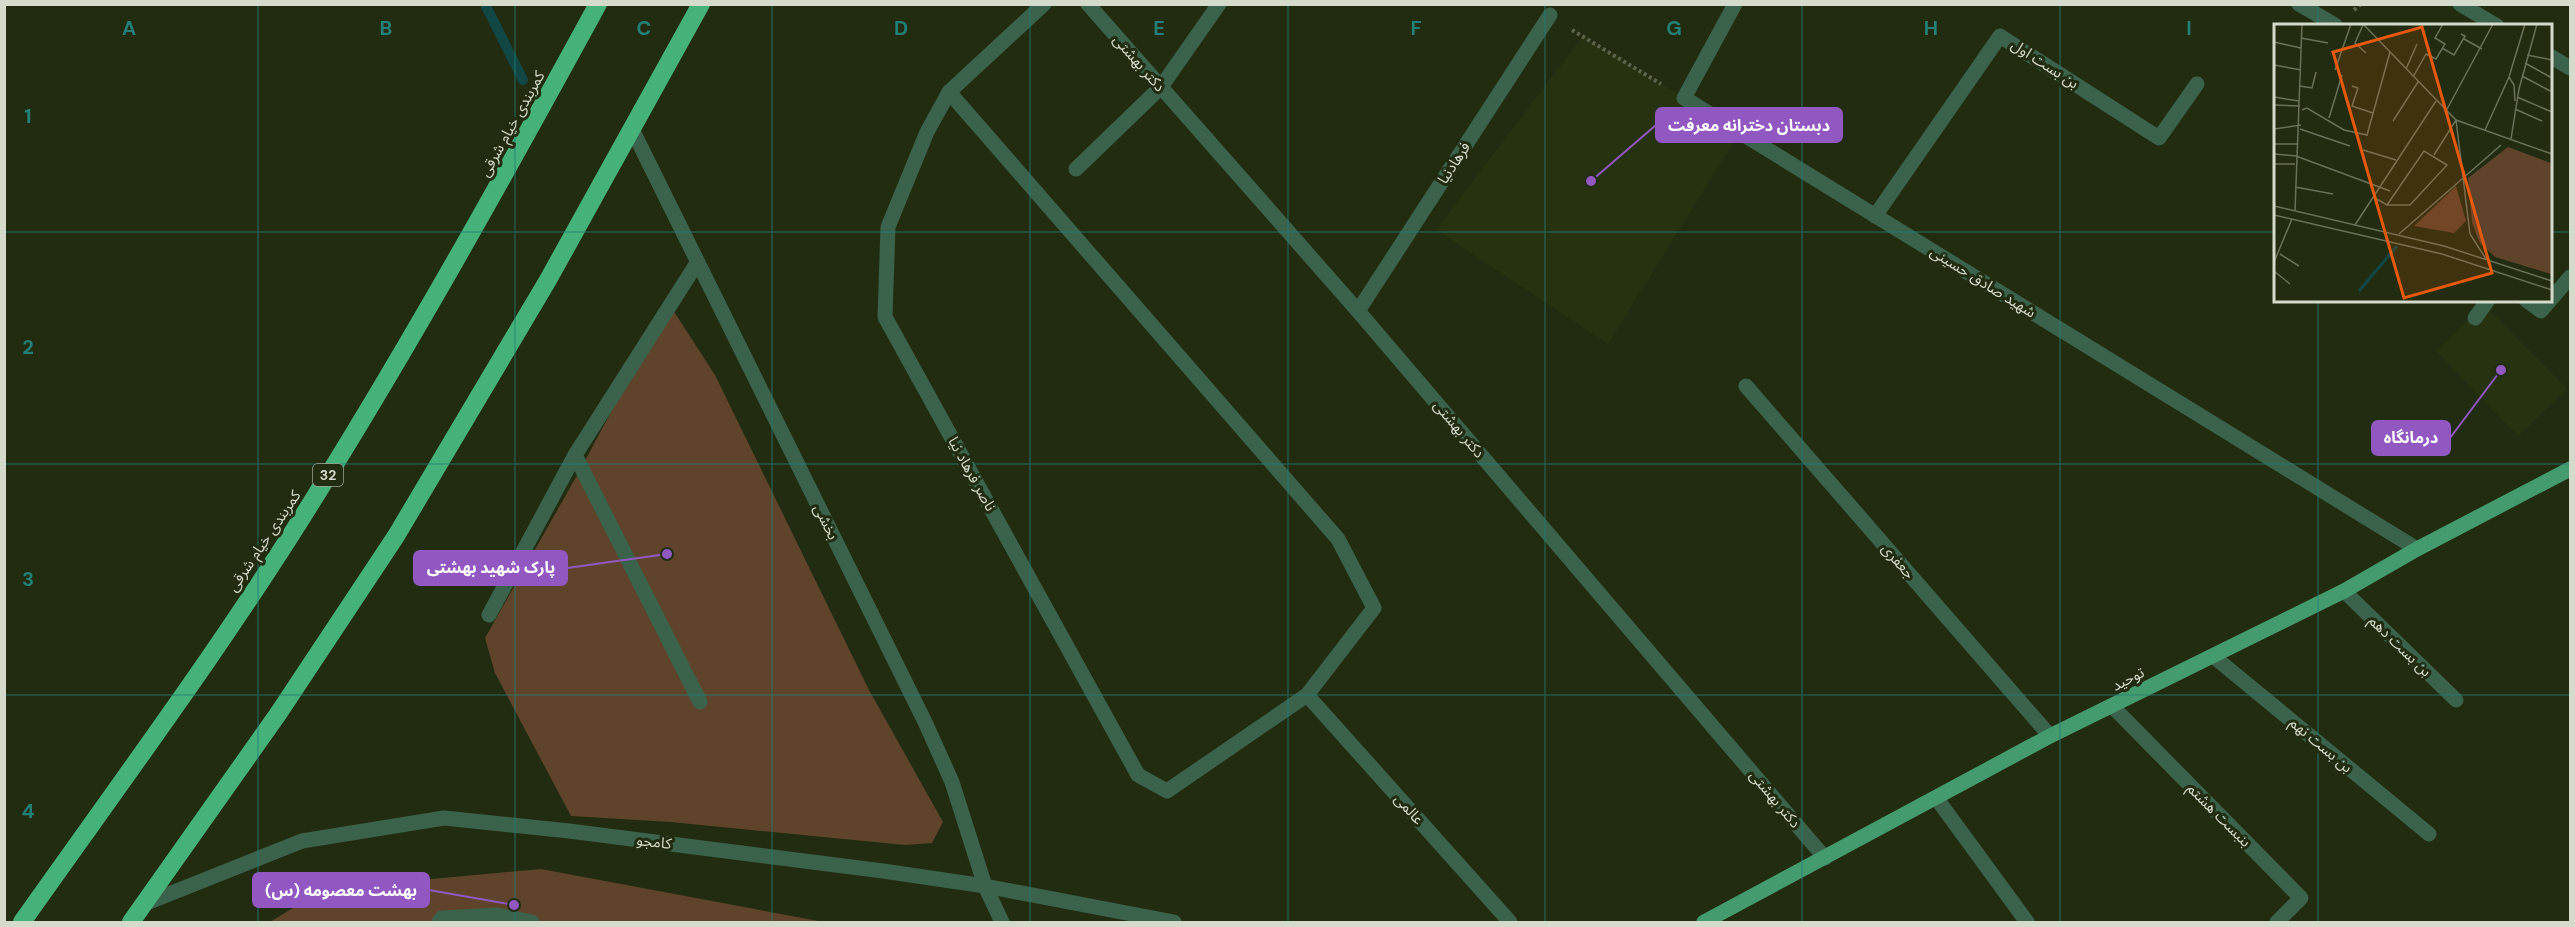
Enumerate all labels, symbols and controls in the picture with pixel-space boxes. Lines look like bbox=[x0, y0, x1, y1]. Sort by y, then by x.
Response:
text: A bbox=[122, 15, 136, 41]
text: B bbox=[380, 15, 392, 41]
text: C bbox=[637, 15, 651, 41]
text: D bbox=[894, 15, 908, 41]
text: E bbox=[1153, 15, 1165, 41]
text: F bbox=[1410, 15, 1422, 41]
text: G bbox=[1666, 15, 1682, 41]
text: H bbox=[1924, 15, 1938, 41]
text: I bbox=[2186, 15, 2192, 41]
inset map bbox=[2274, 24, 2551, 302]
street label: دکتر بهشتی bbox=[1109, 30, 1169, 96]
street label: بن بست اول bbox=[2007, 35, 2083, 93]
street label: کمربندی خیام شرقی bbox=[475, 67, 551, 181]
text: 1 bbox=[24, 103, 32, 129]
callout: دبستان دخترانه معرفت bbox=[1656, 108, 1842, 142]
text: دبستان دخترانه معرفت bbox=[1668, 115, 1830, 136]
street label: فرهادنیا bbox=[1433, 138, 1475, 188]
street label: شهید صادق حسینی bbox=[1926, 241, 2040, 323]
text: 2 bbox=[22, 334, 34, 360]
street label: دکتر بهشتی bbox=[1429, 396, 1489, 462]
callout: درمانگاه bbox=[2372, 421, 2450, 455]
text: درمانگاه bbox=[2384, 427, 2438, 448]
street label: ناصر فرهاد نیا bbox=[943, 433, 1001, 515]
road number: 32 bbox=[313, 464, 343, 486]
street label: کمربندی خیام شرقی bbox=[223, 486, 307, 596]
street label: بخشی bbox=[809, 501, 843, 543]
street label: جعفری bbox=[1877, 539, 1919, 583]
callout: پارک شهید بهشتی bbox=[414, 551, 567, 585]
text: پارک شهید بهشتی bbox=[427, 557, 555, 578]
text: 3 bbox=[22, 566, 34, 592]
street label: بن بست دهم bbox=[2363, 611, 2436, 682]
street label: توحید bbox=[2108, 662, 2148, 696]
street label: بن بست نهم bbox=[2285, 713, 2357, 778]
street label: دکتر بهشتی bbox=[1745, 766, 1805, 832]
street label: بنبست هشتم bbox=[2182, 779, 2255, 852]
street label: عالمی bbox=[1390, 789, 1429, 829]
text: 4 bbox=[22, 798, 35, 824]
street label: کامجو bbox=[635, 830, 673, 854]
callout: (بهشت معصومه (س bbox=[253, 873, 429, 907]
text: (بهشت معصومه (س bbox=[265, 880, 417, 901]

